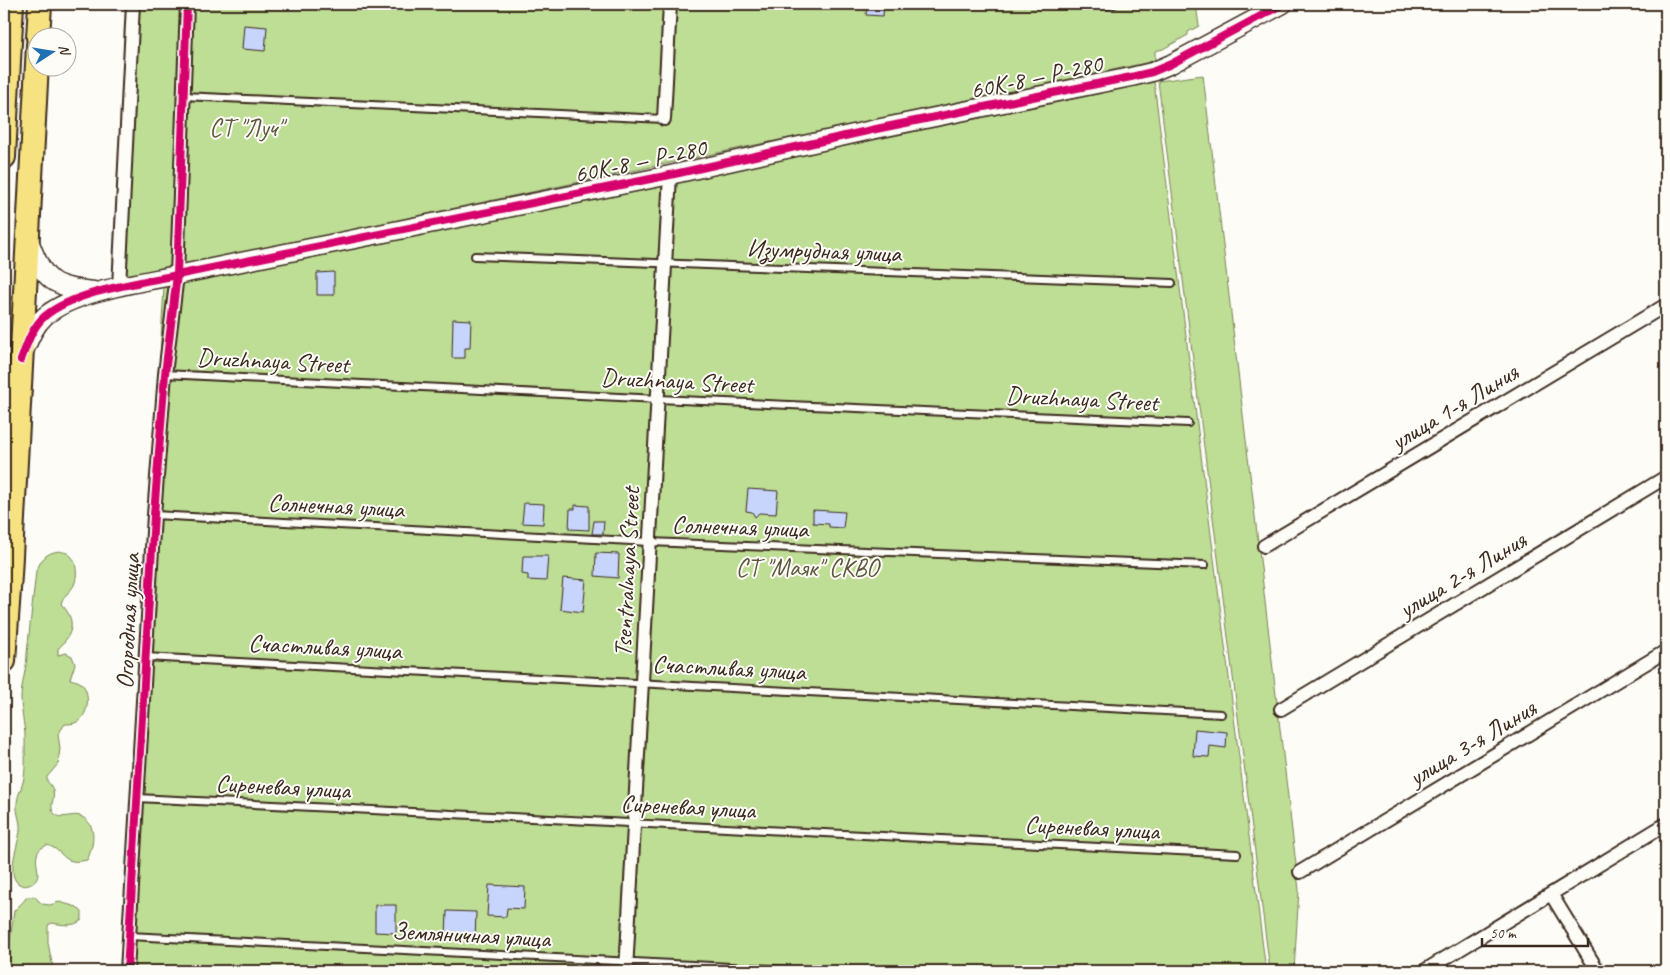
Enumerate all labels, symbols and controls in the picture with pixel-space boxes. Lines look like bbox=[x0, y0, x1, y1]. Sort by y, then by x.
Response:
north arrow bbox=[28, 28, 78, 78]
text: N bbox=[55, 43, 74, 58]
street label: 60К-8 — Р-280 bbox=[967, 47, 1107, 107]
park label: СТ "Луч" bbox=[209, 112, 288, 144]
street label: 60К-8 — Р-280 bbox=[571, 131, 711, 191]
street label: Изумрудная улица bbox=[746, 232, 904, 271]
street label: Druzhnaya Street bbox=[196, 341, 353, 381]
street label: улица 1-я Линия bbox=[1383, 356, 1525, 458]
street label: Druzhnaya Street bbox=[600, 361, 757, 401]
street label: Druzhnaya Street bbox=[1005, 379, 1162, 419]
street label: Tsentralnaya Street bbox=[607, 484, 648, 658]
street label: Солнечная улица bbox=[267, 486, 407, 526]
street label: Солнечная улица bbox=[671, 509, 811, 545]
street label: улица 2-я Линия bbox=[1391, 524, 1533, 626]
street label: Огородная улица bbox=[108, 550, 148, 690]
park label: СТ "Маяк" СКВО bbox=[736, 552, 881, 584]
street label: Счастливая улица bbox=[248, 627, 404, 667]
street label: Счастливая улица bbox=[652, 648, 808, 688]
street label: улица 3-я Линия bbox=[1401, 692, 1543, 794]
street label: Сиреневая улица bbox=[215, 767, 353, 807]
street label: Сиреневая улица bbox=[620, 787, 758, 827]
street label: Сиреневая улица bbox=[1024, 808, 1162, 848]
street label: Земляничная улица bbox=[391, 915, 553, 955]
scale bar bbox=[1482, 915, 1589, 947]
text: 50 m bbox=[1490, 924, 1517, 943]

